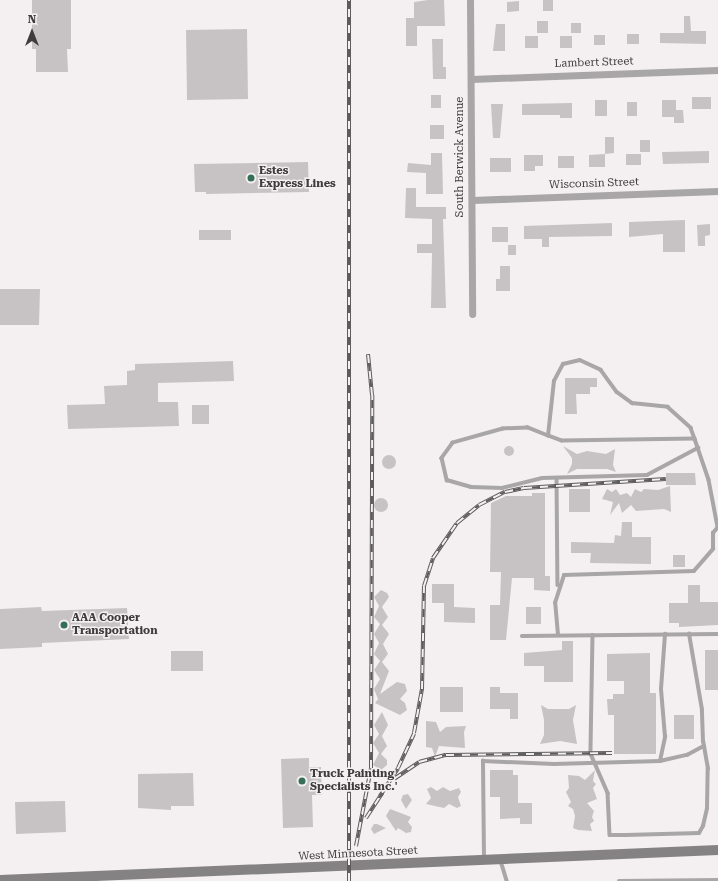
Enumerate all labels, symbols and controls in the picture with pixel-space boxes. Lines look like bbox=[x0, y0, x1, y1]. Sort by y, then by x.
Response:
north arrow bbox=[12, 12, 52, 52]
text: N bbox=[28, 13, 36, 26]
street label: Lambert Street bbox=[554, 55, 634, 71]
street label: South Berwick Avenue bbox=[453, 97, 467, 217]
place label: Estes Express Lines bbox=[259, 165, 336, 191]
marker: Estes Express Lines bbox=[246, 173, 256, 183]
street label: Wisconsin Street bbox=[549, 176, 639, 192]
place label: AAA Cooper Transportation bbox=[72, 612, 158, 638]
marker: AAA Cooper Transportation bbox=[59, 620, 69, 630]
place label: Truck Painting Specialists Inc.' bbox=[310, 768, 397, 794]
marker: Truck Painting Specialists Inc.' bbox=[297, 776, 307, 786]
street label: West Minnesota Street bbox=[298, 844, 418, 864]

